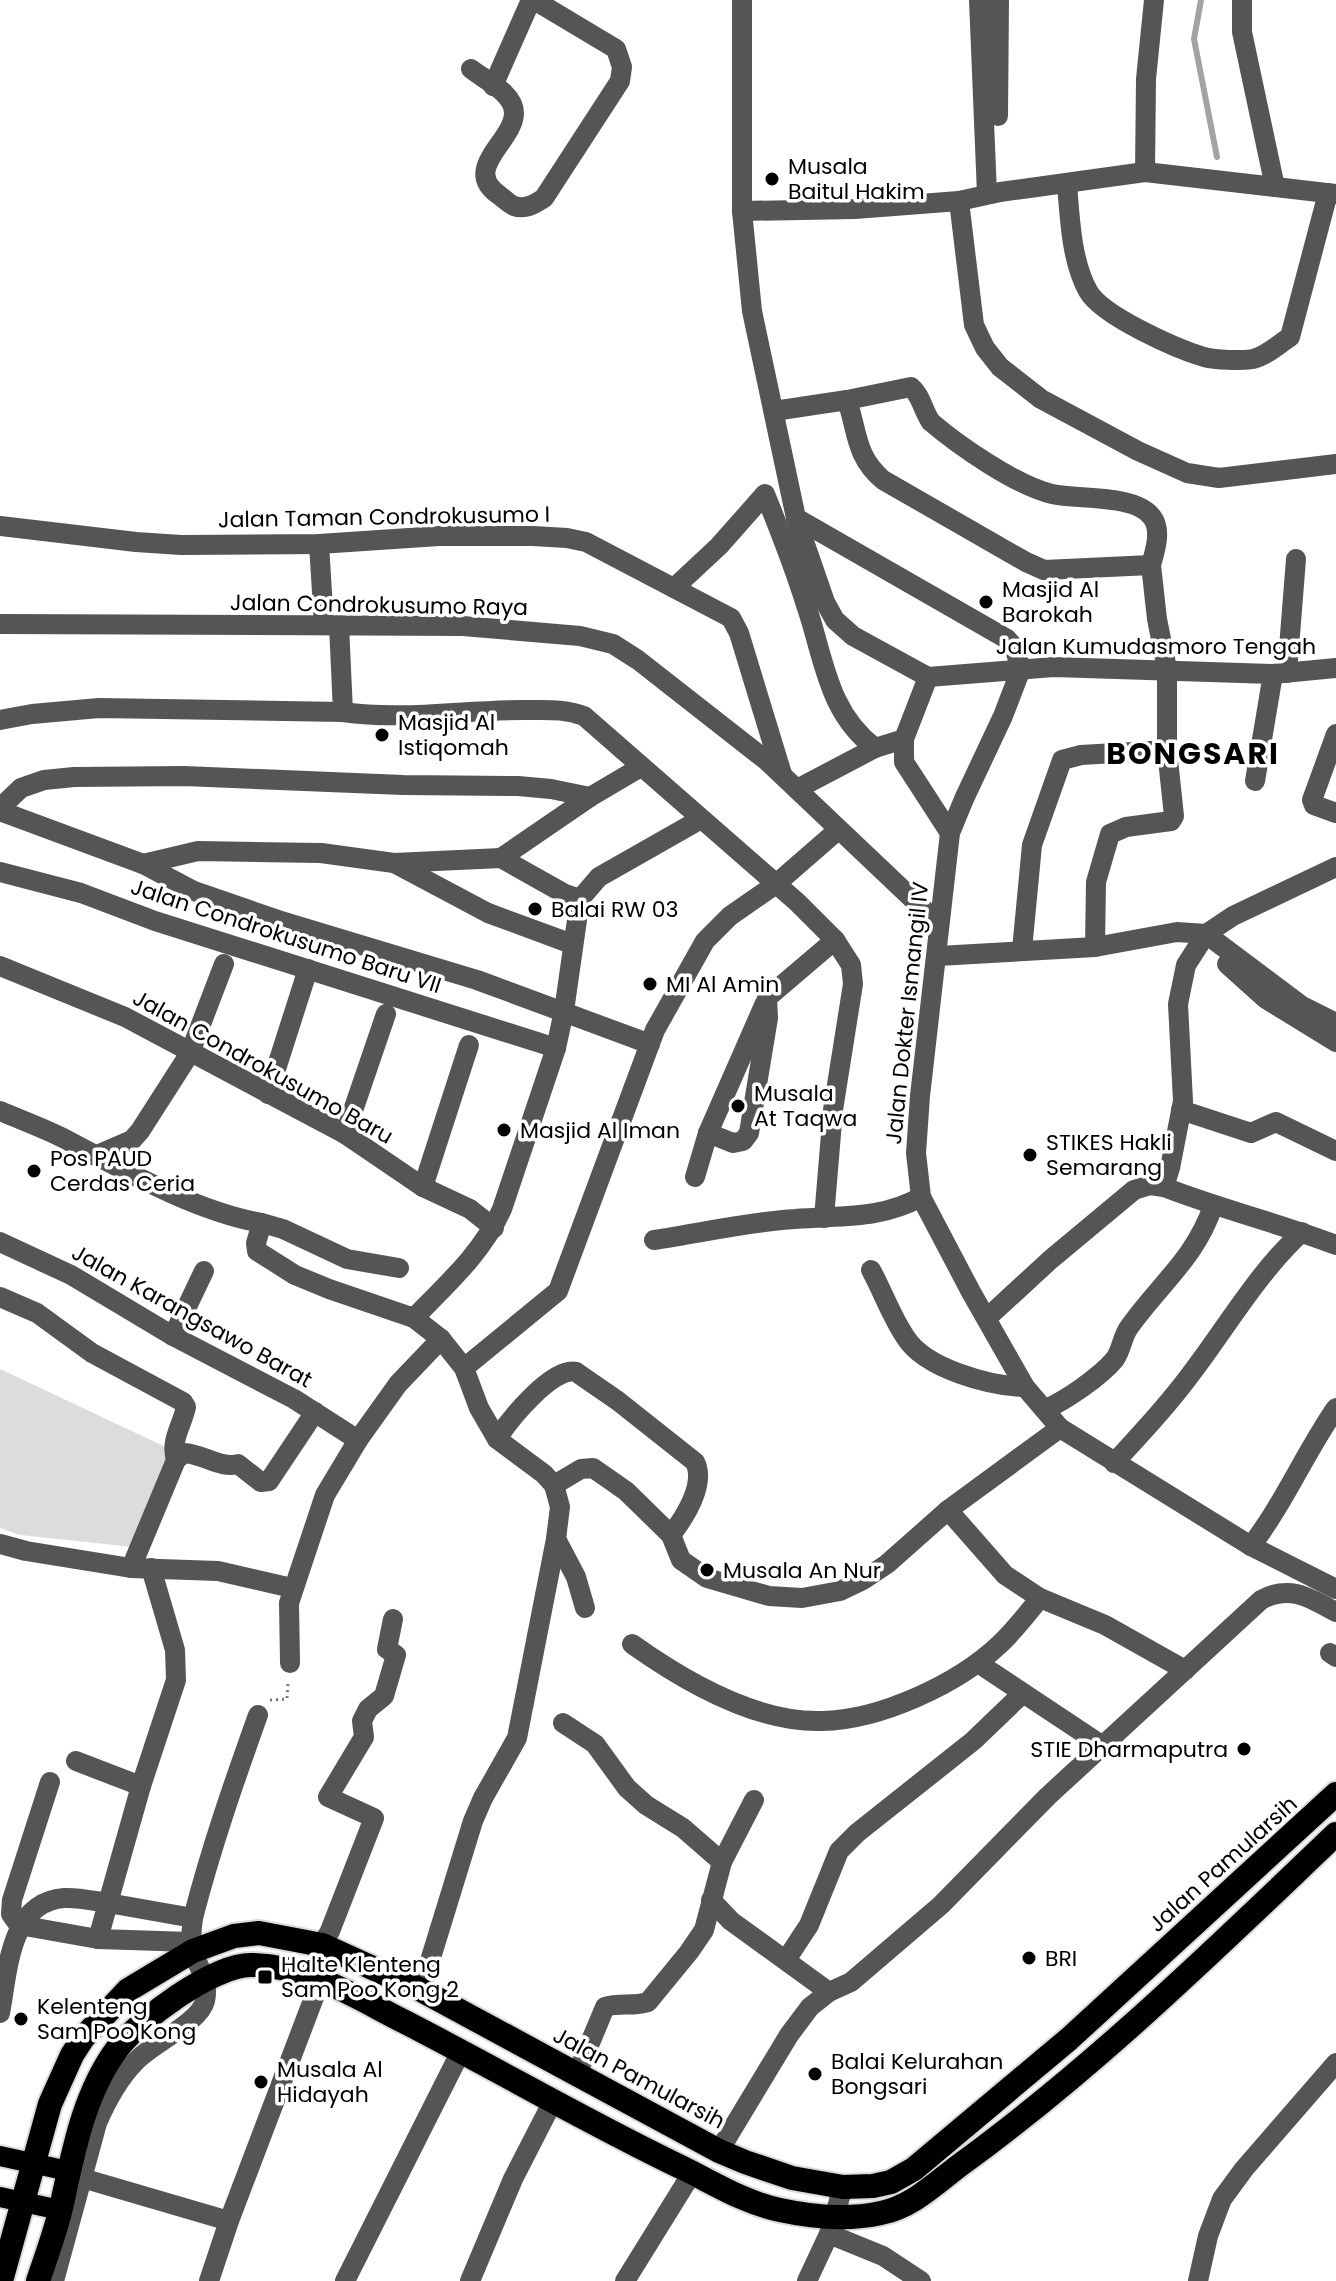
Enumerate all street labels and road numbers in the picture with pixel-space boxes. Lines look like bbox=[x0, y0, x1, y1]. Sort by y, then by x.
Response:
street label: Jalan Taman Condrokusumo I bbox=[218, 499, 550, 535]
street label: Jalan Condrokusumo Raya bbox=[230, 587, 528, 623]
street label: Jalan Kumudasmoro Tengah bbox=[996, 631, 1316, 662]
street label: Jalan Condrokusumo Baru VII bbox=[127, 871, 445, 1001]
street label: Jalan Dokter Ismangil IV bbox=[878, 880, 936, 1146]
street label: Jalan Condrokusumo Baru bbox=[127, 982, 399, 1152]
street label: Jalan Karangsawo Barat bbox=[66, 1237, 318, 1395]
street label: Jalan Pamularsih bbox=[1142, 1789, 1304, 1939]
street label: Jalan Pamularsih bbox=[548, 2020, 730, 2136]

